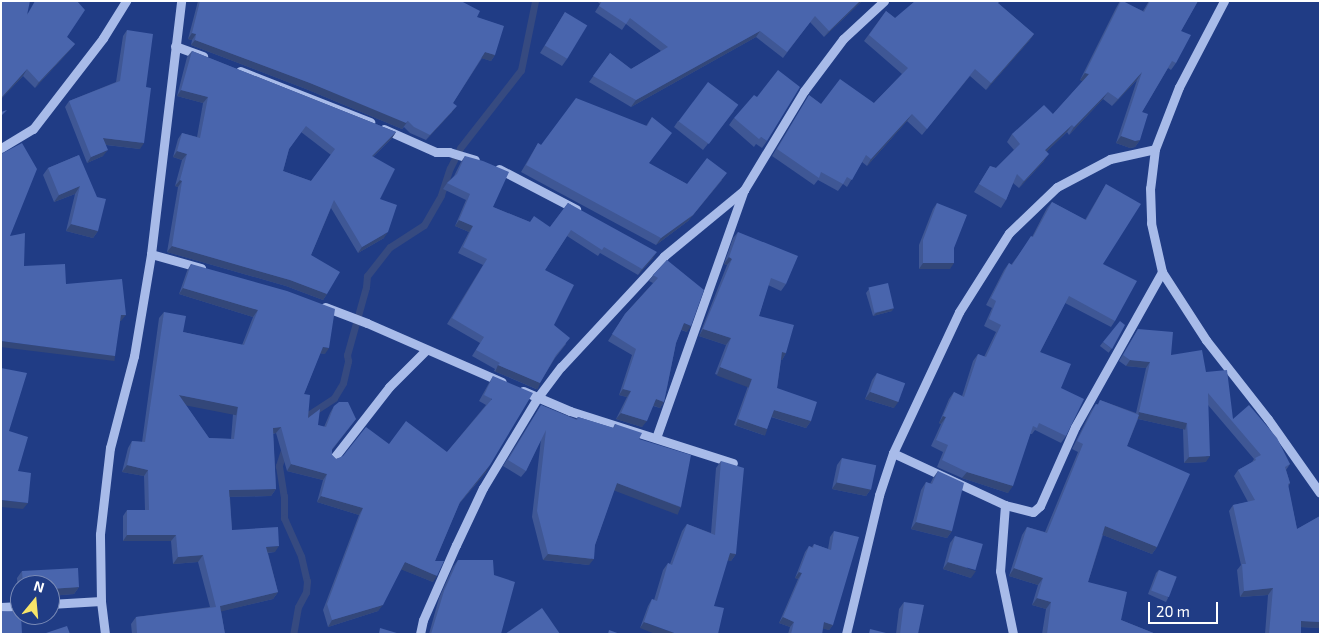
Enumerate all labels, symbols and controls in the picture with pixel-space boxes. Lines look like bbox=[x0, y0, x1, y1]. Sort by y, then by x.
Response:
north arrow bbox=[10, 575, 60, 625]
text: N bbox=[32, 577, 47, 596]
scale bar bbox=[1151, 592, 1221, 624]
text: 20 m bbox=[1156, 602, 1190, 620]

